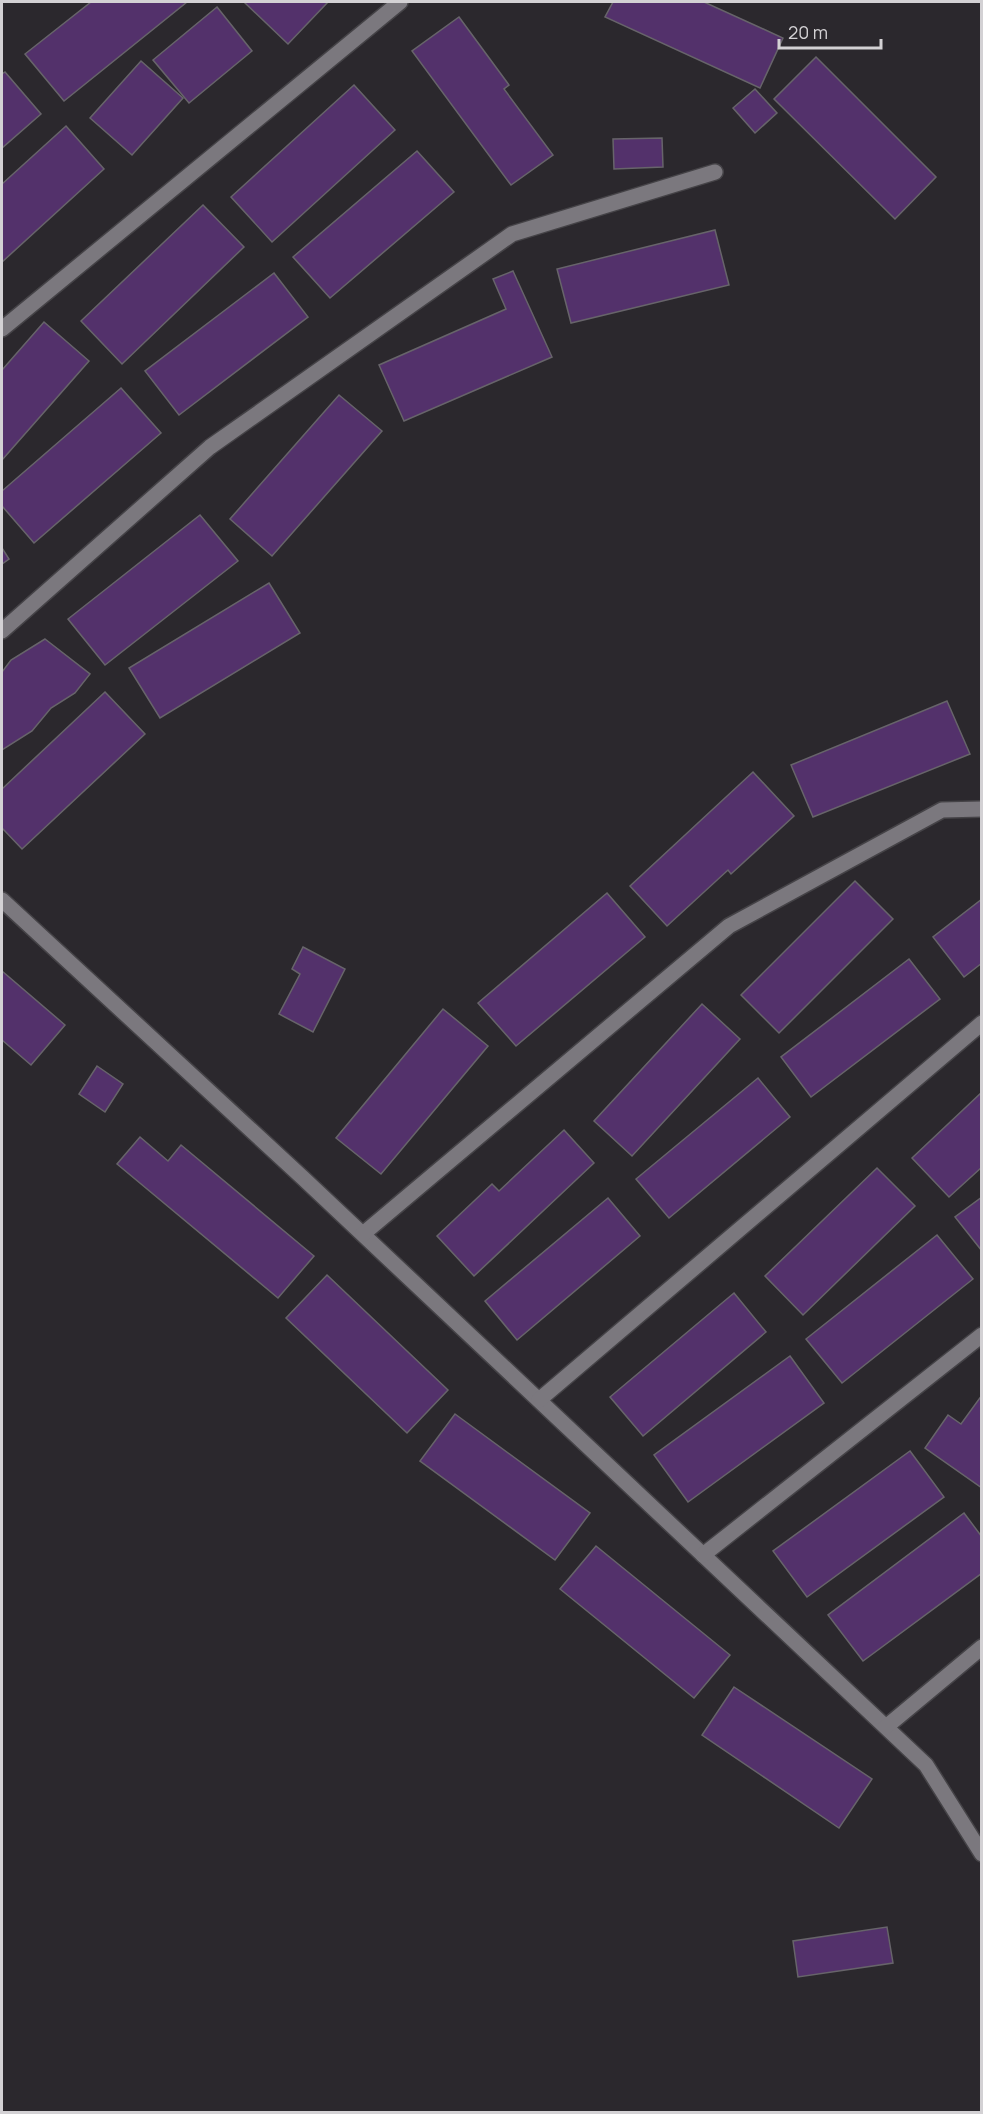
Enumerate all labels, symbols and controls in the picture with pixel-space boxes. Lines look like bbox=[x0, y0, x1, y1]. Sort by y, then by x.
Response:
scale bar bbox=[779, 12, 881, 50]
text: 20 m bbox=[788, 20, 828, 44]

